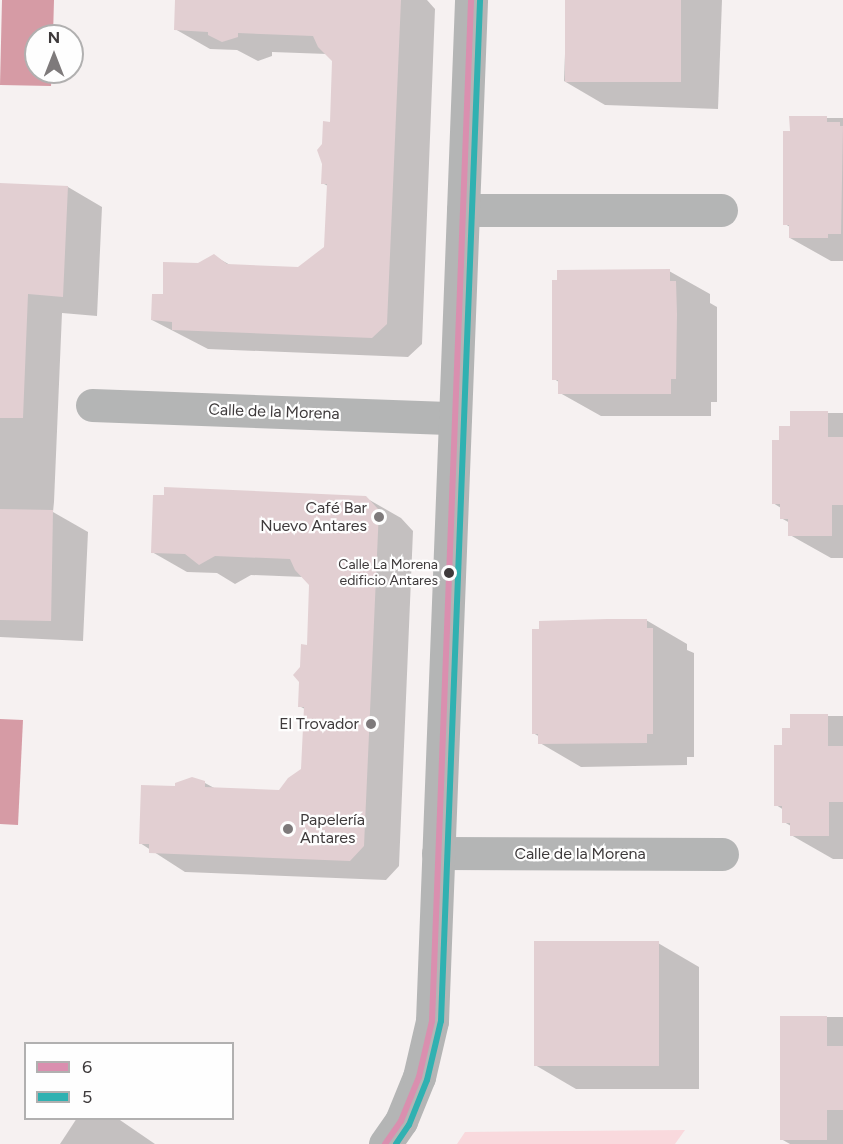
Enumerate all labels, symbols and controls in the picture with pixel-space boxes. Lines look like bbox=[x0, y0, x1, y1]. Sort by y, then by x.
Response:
north arrow bbox=[24, 24, 84, 84]
text: N bbox=[48, 28, 60, 47]
street label: Calle de la Morena bbox=[208, 400, 340, 424]
place label: Café Bar Nuevo Antares bbox=[260, 498, 367, 536]
marker: Café Bar Nuevo Antares bbox=[372, 510, 386, 524]
place label: Calle La Morena edificio Antares bbox=[338, 557, 438, 590]
marker: Calle La Morena edificio Antares bbox=[443, 567, 455, 579]
place label: El Trovador bbox=[279, 714, 359, 734]
marker: El Trovador bbox=[364, 717, 378, 731]
place label: Papelería Antares bbox=[300, 810, 365, 848]
marker: Papelería Antares bbox=[281, 822, 295, 836]
street label: Calle de la Morena bbox=[514, 844, 646, 864]
legend bbox=[24, 1042, 234, 1120]
text: 6 bbox=[82, 1056, 92, 1078]
text: 5 bbox=[82, 1086, 92, 1108]

